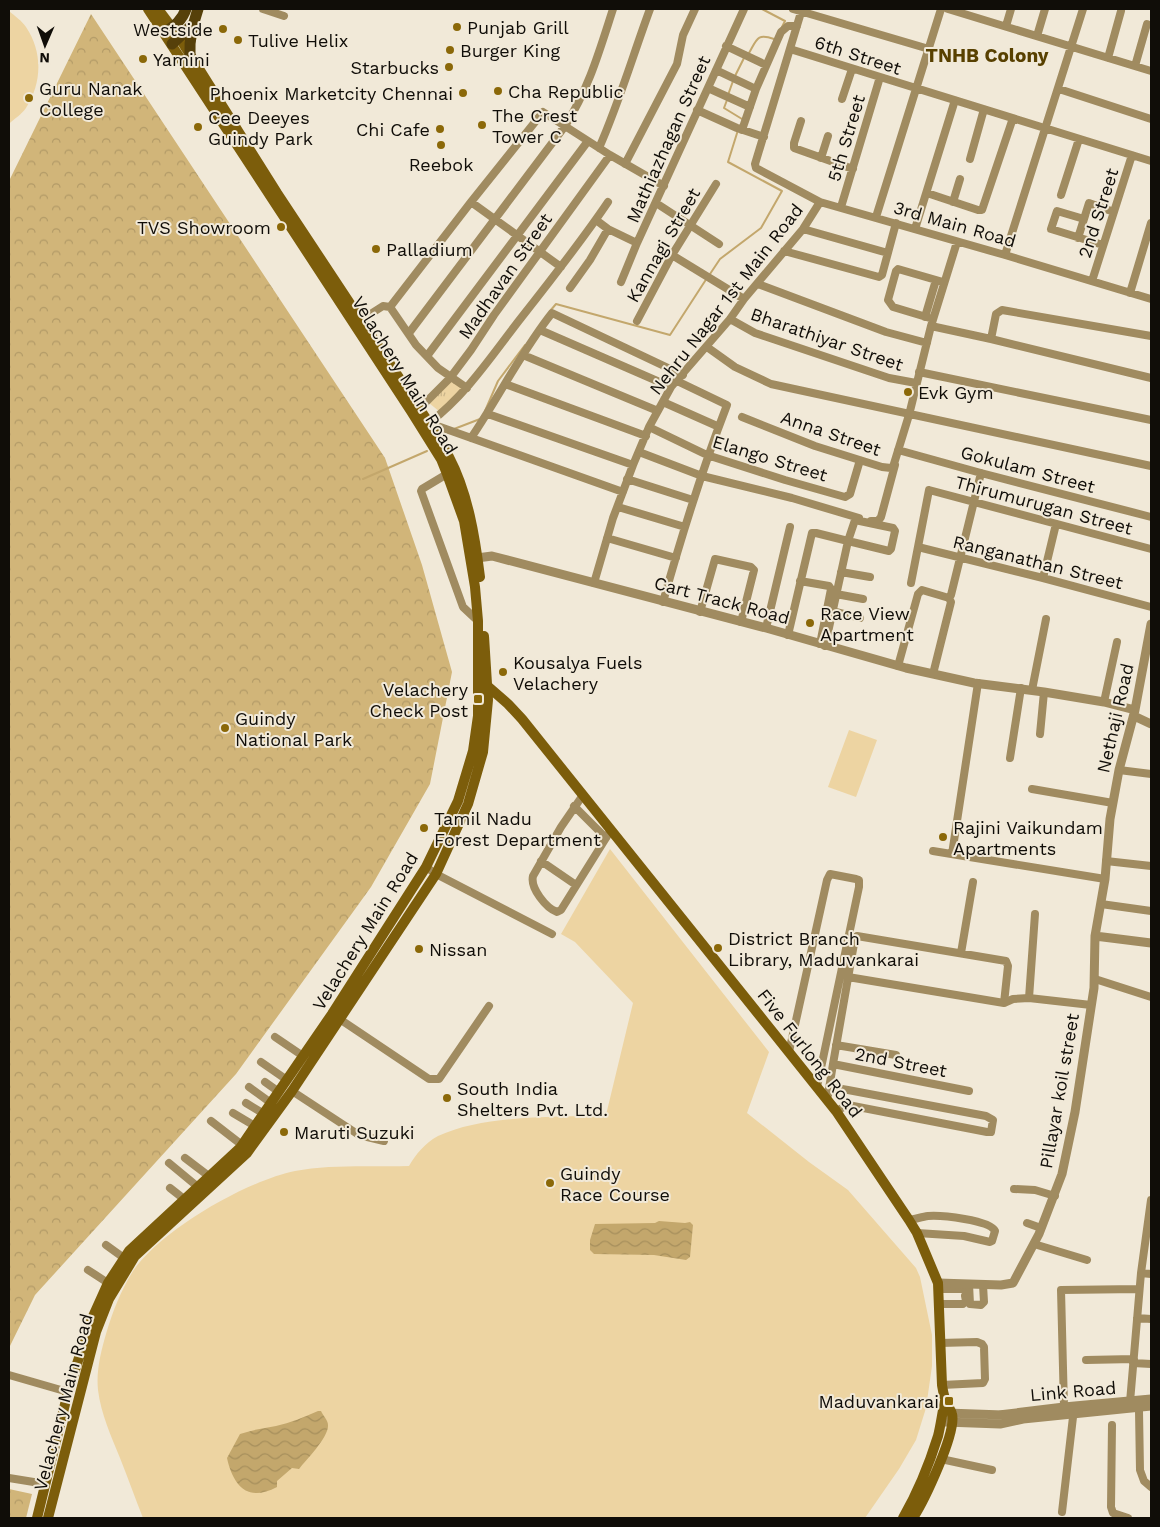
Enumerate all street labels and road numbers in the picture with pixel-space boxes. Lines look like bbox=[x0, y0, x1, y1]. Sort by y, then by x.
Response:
street label: 6th Street bbox=[812, 31, 904, 79]
street label: Mathiazhagan Street bbox=[622, 52, 715, 226]
street label: 5th Street bbox=[823, 92, 869, 184]
street label: 2nd Street bbox=[1074, 165, 1123, 261]
street label: Kannagi Street bbox=[622, 184, 705, 306]
street label: 3rd Main Road bbox=[891, 196, 1019, 252]
street label: Nehru Nagar 1st Main Road bbox=[645, 199, 807, 399]
street label: Madhavan Street bbox=[454, 209, 556, 343]
street label: Velachery Main Road bbox=[348, 292, 462, 458]
street label: Bharathiyar Street bbox=[748, 303, 906, 375]
street label: Anna Street bbox=[778, 406, 884, 460]
street label: Elango Street bbox=[710, 431, 830, 486]
street label: Gokulam Street bbox=[958, 441, 1098, 497]
street label: Thirumurugan Street bbox=[953, 471, 1135, 539]
street label: Ranganathan Street bbox=[951, 531, 1126, 593]
street label: Cart Track Road bbox=[652, 572, 792, 628]
street label: Nethaji Road bbox=[1092, 661, 1138, 775]
street label: Velachery Main Road bbox=[308, 848, 422, 1014]
street label: Five Furlong Road bbox=[753, 985, 867, 1121]
street label: Pillayar koil street bbox=[1035, 1011, 1083, 1170]
street label: 2nd Street bbox=[853, 1043, 949, 1081]
street label: Velachery Main Road bbox=[29, 1311, 97, 1493]
street label: Link Road bbox=[1029, 1377, 1117, 1405]

